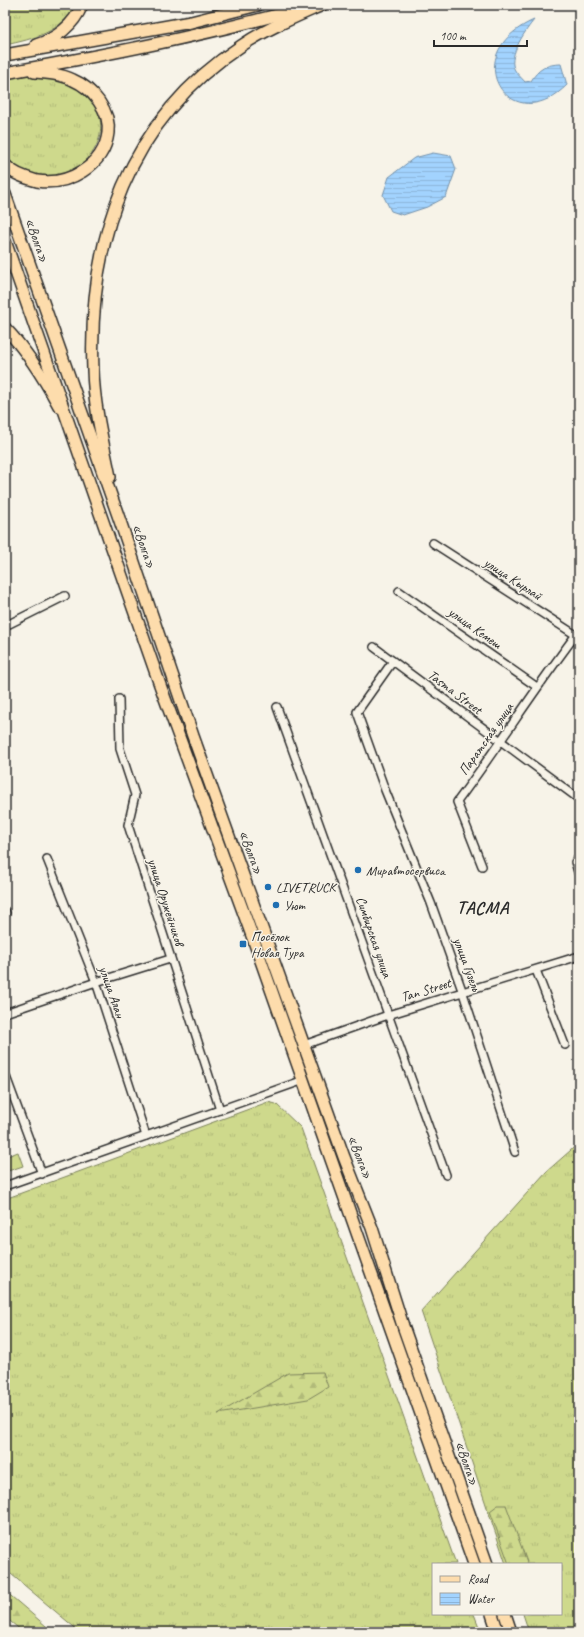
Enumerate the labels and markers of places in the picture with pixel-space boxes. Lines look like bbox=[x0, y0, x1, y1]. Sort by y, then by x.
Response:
place label: Миравтосервиса bbox=[366, 862, 446, 879]
marker: Миравтосервиса bbox=[353, 865, 363, 875]
place label: LIVETRUCK bbox=[276, 879, 337, 896]
marker: LIVETRUCK bbox=[263, 882, 273, 892]
place label: Уют bbox=[284, 897, 306, 914]
marker: Уют bbox=[271, 900, 281, 910]
place label: Посёлок Новая Тура bbox=[251, 928, 305, 961]
marker: Посёлок Новая Тура bbox=[238, 939, 248, 949]

